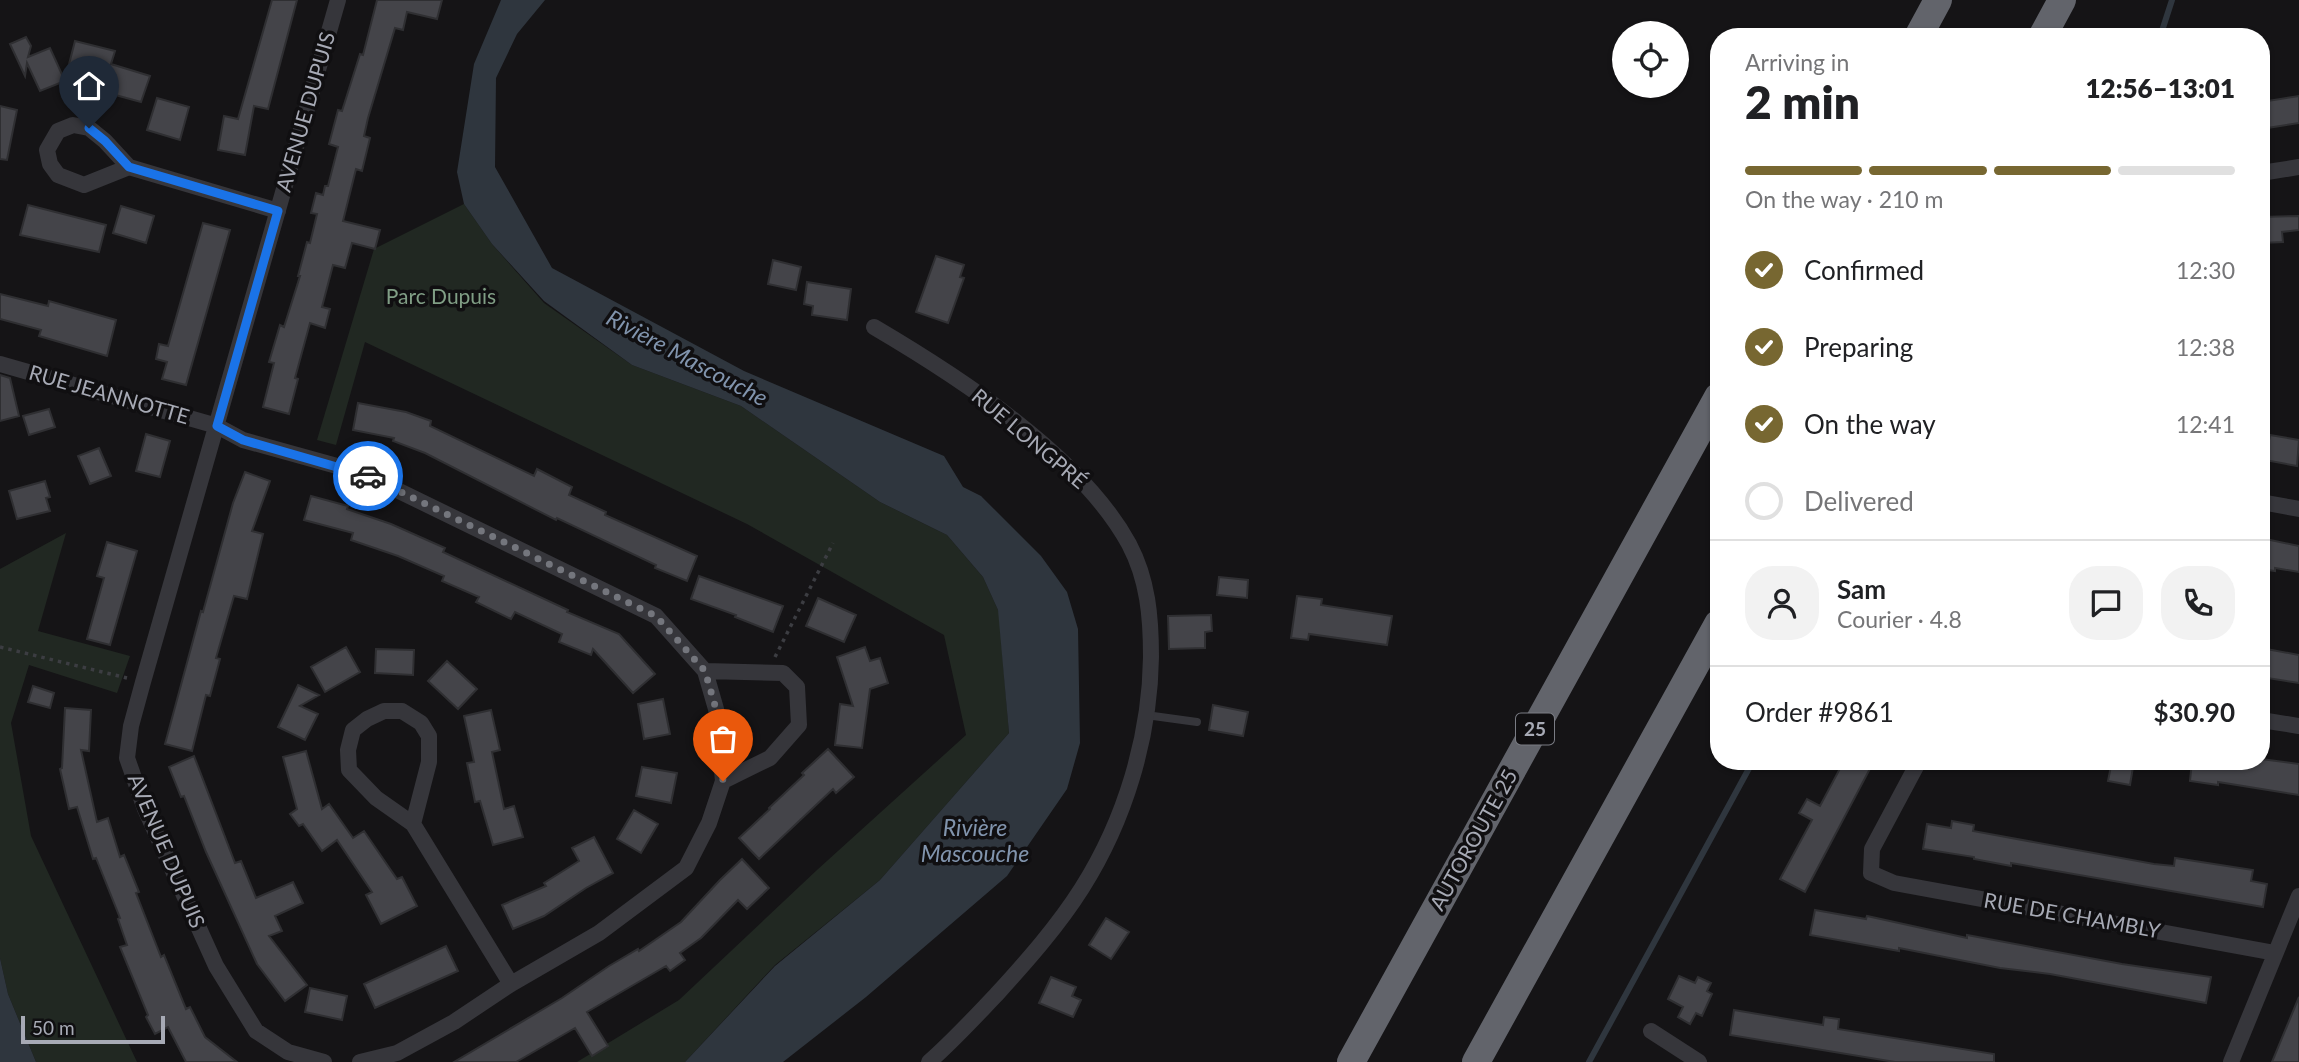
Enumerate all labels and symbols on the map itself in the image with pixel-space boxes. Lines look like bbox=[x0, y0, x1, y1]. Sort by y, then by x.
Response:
street label: AVENUE DUPUIS bbox=[270, 29, 339, 194]
pin bbox=[59, 56, 119, 128]
park label: Parc Dupuis bbox=[386, 283, 496, 308]
water label: Rivière Mascouche bbox=[602, 303, 773, 411]
street label: RUE JEANNOTTE bbox=[26, 359, 193, 428]
street label: RUE LONGPRÉ bbox=[967, 383, 1092, 493]
courier bbox=[333, 441, 403, 511]
pin bbox=[693, 709, 753, 781]
road number: 25 bbox=[1516, 714, 1554, 744]
street label: AUTOROUTE 25 bbox=[1424, 764, 1522, 914]
street label: AVENUE DUPUIS bbox=[124, 770, 211, 931]
water label: Rivière Mascouche bbox=[921, 813, 1029, 867]
street label: RUE DE CHAMBLY bbox=[1982, 887, 2163, 943]
scale bar bbox=[21, 1013, 164, 1045]

